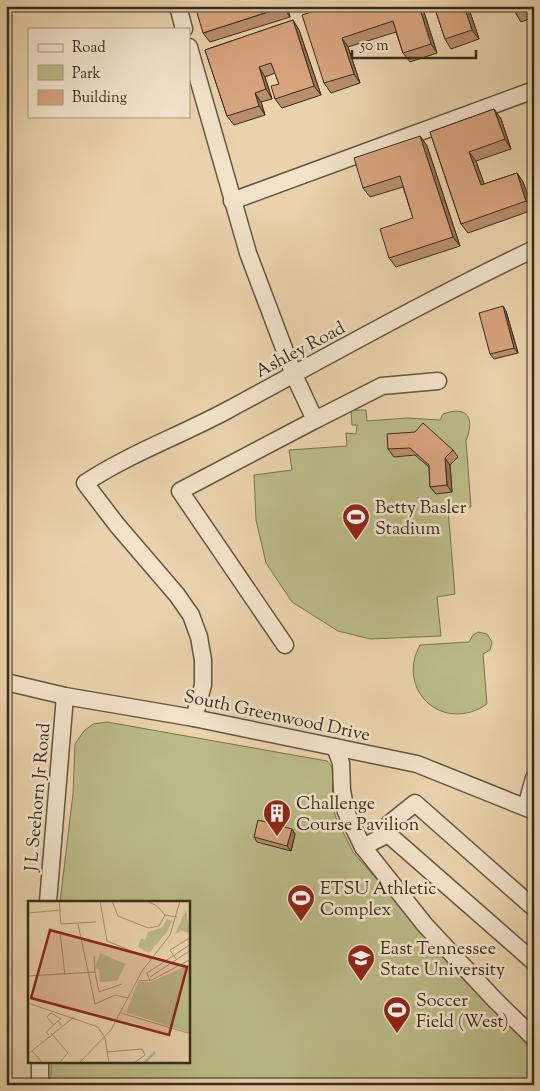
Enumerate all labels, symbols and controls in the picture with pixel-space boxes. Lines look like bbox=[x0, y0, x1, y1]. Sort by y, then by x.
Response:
legend bbox=[28, 28, 190, 118]
scale bar bbox=[352, 28, 476, 60]
text: 50 m bbox=[359, 36, 389, 57]
text: Road bbox=[72, 38, 106, 59]
text: Park bbox=[72, 64, 101, 85]
text: Building bbox=[72, 88, 127, 109]
street label: Ashley Road bbox=[251, 316, 351, 385]
place label: Betty Basler Stadium bbox=[375, 496, 467, 543]
sports icon: Betty Basler Stadium bbox=[341, 502, 371, 541]
street label: South Greenwood Drive bbox=[181, 685, 372, 749]
street label: J L Seehorn Jr Road bbox=[19, 722, 58, 873]
place label: Challenge Course Pavilion bbox=[296, 792, 420, 839]
building icon: Challenge Course Pavilion bbox=[262, 798, 292, 837]
place label: ETSU Athletic Complex bbox=[320, 877, 436, 924]
sports icon: ETSU Athletic Complex bbox=[286, 883, 316, 922]
inset map bbox=[28, 901, 190, 1064]
place label: East Tennessee State University bbox=[380, 937, 505, 984]
school or university icon: East Tennessee State University bbox=[346, 943, 376, 982]
place label: Soccer Field (West) bbox=[416, 989, 509, 1036]
sports icon: Soccer Field (West) bbox=[382, 995, 412, 1034]

